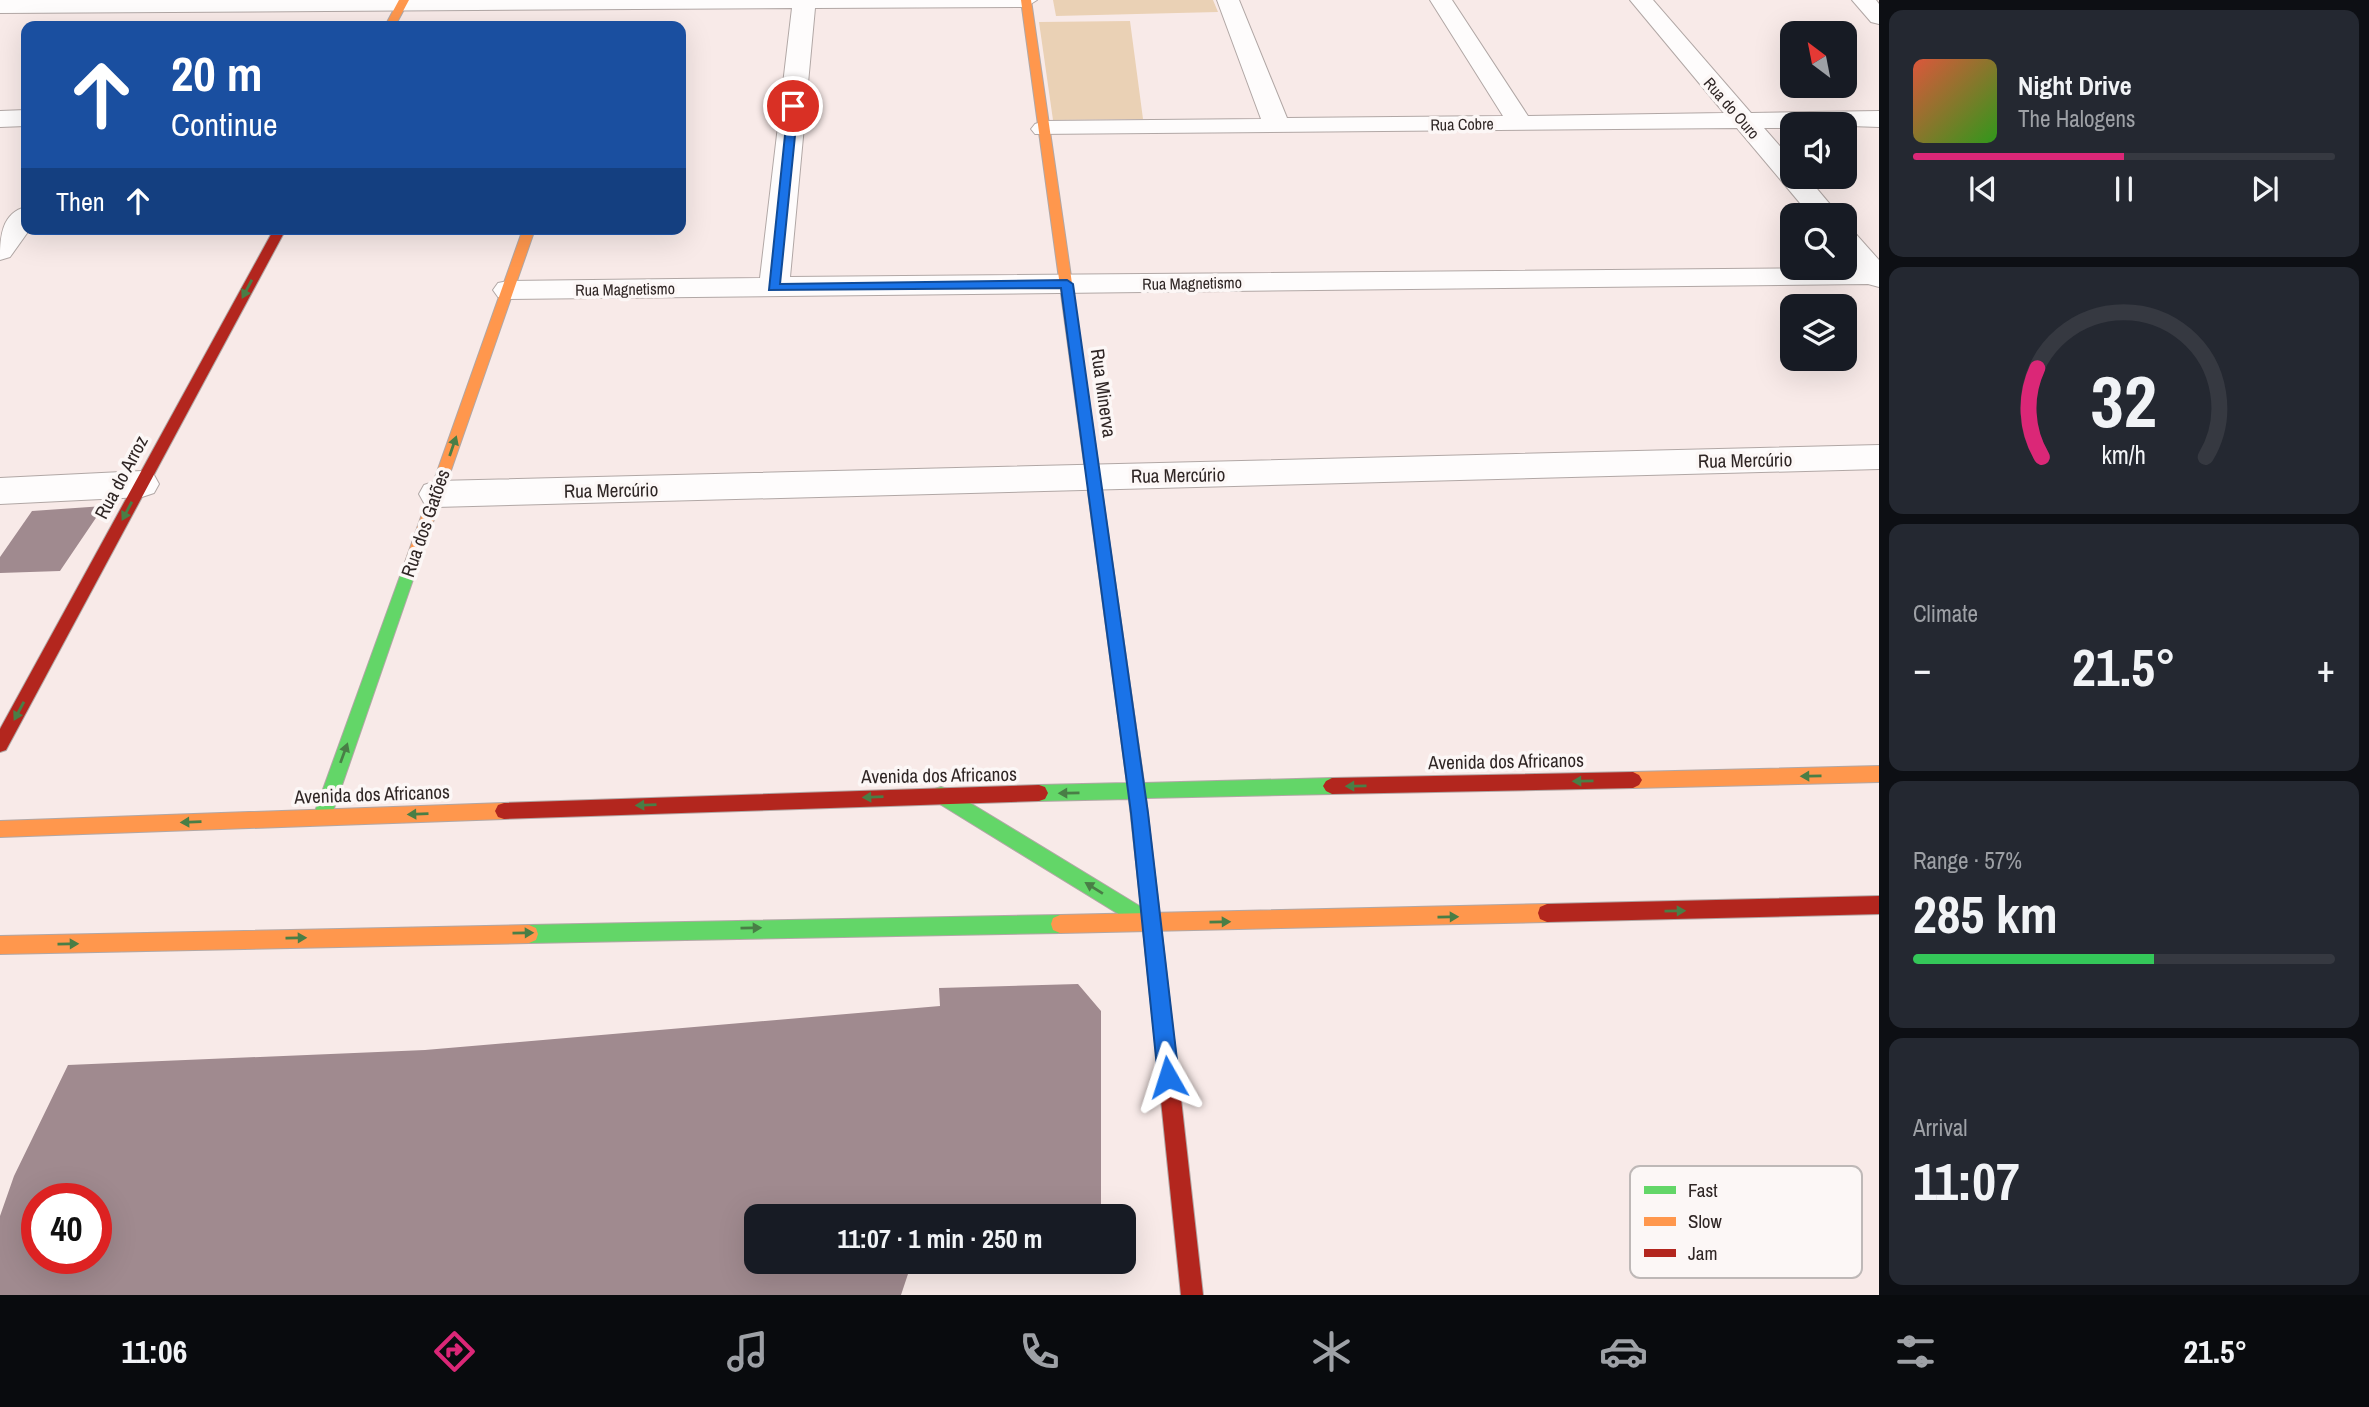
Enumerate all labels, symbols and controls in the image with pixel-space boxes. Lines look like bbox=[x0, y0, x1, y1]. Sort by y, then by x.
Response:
north arrow bbox=[1780, 21, 1857, 98]
map controls bbox=[1780, 21, 1857, 371]
text: 20 m bbox=[171, 40, 263, 106]
icon: ahead bbox=[56, 49, 147, 140]
text: Night Drive bbox=[2018, 68, 2132, 103]
street label: Rua do Ouro bbox=[1699, 72, 1765, 144]
pin bbox=[763, 76, 823, 136]
icon: arrive bbox=[774, 87, 812, 125]
text: Continue bbox=[171, 103, 278, 146]
text: The Halogens bbox=[2018, 103, 2135, 134]
street label: Rua Cobre bbox=[1430, 112, 1494, 136]
button: sound bbox=[1780, 112, 1857, 189]
icon: previous bbox=[1964, 170, 2002, 208]
icon: pause bbox=[2105, 170, 2143, 208]
icon: next bbox=[2246, 170, 2284, 208]
icon: ahead bbox=[119, 182, 157, 220]
text: Then bbox=[56, 184, 105, 219]
button: search bbox=[1780, 203, 1857, 280]
street label: Rua Magnetismo bbox=[1142, 271, 1242, 295]
street label: Rua Magnetismo bbox=[575, 277, 675, 301]
one-way arrow bbox=[242, 279, 253, 299]
button: layers bbox=[1780, 294, 1857, 371]
street label: Rua Minerva bbox=[1085, 347, 1123, 439]
text: 32 bbox=[2091, 352, 2157, 450]
street label: Rua do Arroz bbox=[88, 431, 154, 523]
one-way arrow bbox=[448, 435, 459, 456]
text: km/h bbox=[2102, 437, 2146, 471]
street label: Rua Mercúrio bbox=[1698, 446, 1792, 474]
street label: Rua Mercúrio bbox=[1131, 461, 1225, 489]
street label: Rua dos Gatões bbox=[394, 465, 456, 580]
street label: Rua Mercúrio bbox=[564, 476, 658, 504]
one-way arrow bbox=[121, 501, 133, 520]
text: Climate bbox=[1913, 598, 1978, 629]
text: 21.5° bbox=[2072, 632, 2176, 702]
text: − bbox=[1913, 643, 1931, 694]
text: + bbox=[2317, 643, 2335, 694]
one-way arrow bbox=[13, 701, 25, 720]
one-way arrow bbox=[339, 742, 350, 763]
street label: Avenida dos Africanos bbox=[1427, 747, 1584, 775]
street label: Avenida dos Africanos bbox=[860, 761, 1017, 789]
one-way arrow bbox=[1800, 770, 1822, 782]
one-way arrow bbox=[1572, 775, 1594, 787]
street label: Avenida dos Africanos bbox=[293, 778, 450, 810]
one-way arrow bbox=[1345, 780, 1367, 791]
one-way arrow bbox=[1058, 787, 1080, 799]
one-way arrow bbox=[862, 792, 884, 803]
one-way arrow bbox=[634, 800, 656, 811]
one-way arrow bbox=[407, 808, 429, 819]
one-way arrow bbox=[180, 816, 202, 827]
text: Range · 57% bbox=[1913, 845, 2022, 876]
text: 285 km bbox=[1913, 879, 2058, 949]
one-way arrow bbox=[1084, 881, 1104, 894]
one-way arrow bbox=[1664, 905, 1686, 916]
one-way arrow bbox=[1437, 911, 1459, 922]
one-way arrow bbox=[1210, 917, 1232, 928]
one-way arrow bbox=[740, 922, 762, 934]
one-way arrow bbox=[512, 927, 534, 939]
one-way arrow bbox=[285, 933, 307, 944]
one-way arrow bbox=[57, 938, 79, 949]
position arrow bbox=[1131, 1040, 1205, 1114]
text: Arrival bbox=[1913, 1112, 1968, 1143]
text: 11:07 bbox=[1913, 1146, 2020, 1216]
legend bbox=[1630, 1166, 1862, 1278]
text: Fast bbox=[1688, 1177, 1718, 1203]
speed limit sign: 40 bbox=[21, 1183, 112, 1274]
text: Slow bbox=[1688, 1208, 1723, 1234]
text: 11:07 · 1 min · 250 m bbox=[837, 1221, 1043, 1256]
text: Jam bbox=[1688, 1240, 1717, 1266]
icon: directions bbox=[430, 1327, 479, 1376]
icon: music bbox=[723, 1327, 772, 1376]
icon: phone bbox=[1015, 1327, 1064, 1376]
icon: climate bbox=[1307, 1327, 1356, 1376]
icon: car bbox=[1599, 1327, 1648, 1376]
icon: filters bbox=[1891, 1327, 1940, 1376]
text: 11:06 bbox=[122, 1330, 187, 1373]
text: 21.5° bbox=[2183, 1330, 2247, 1373]

